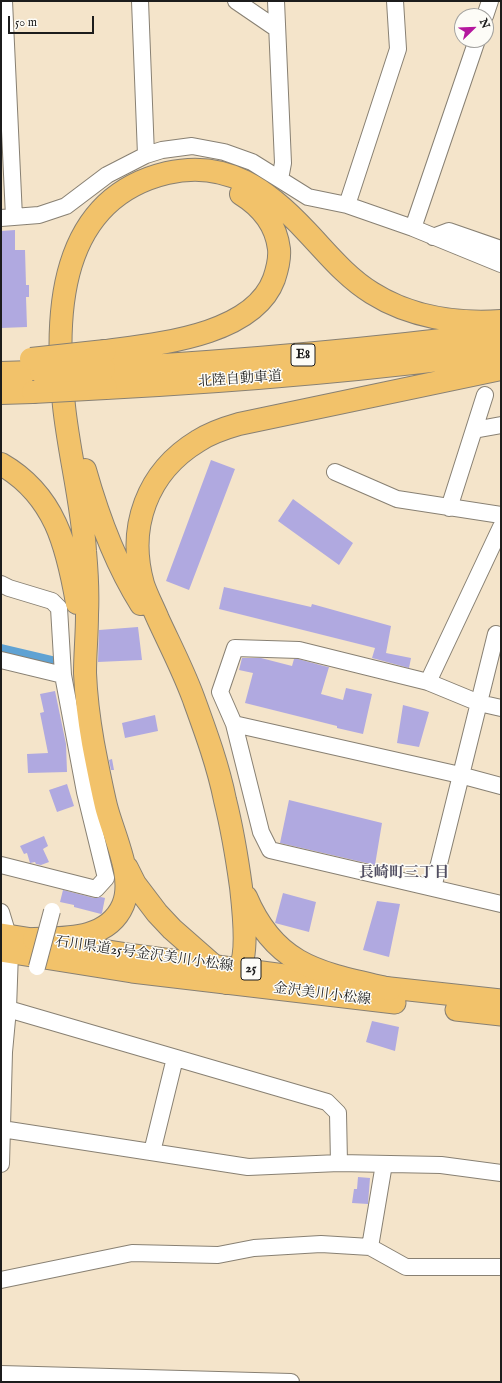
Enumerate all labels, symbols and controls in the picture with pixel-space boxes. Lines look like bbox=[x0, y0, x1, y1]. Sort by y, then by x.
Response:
scale bar bbox=[10, 8, 96, 34]
north arrow bbox=[454, 8, 494, 48]
text: 50 m bbox=[15, 15, 37, 30]
text: N bbox=[476, 17, 492, 31]
road number: E8 bbox=[291, 344, 315, 366]
street label: 北陸自動車道 bbox=[198, 369, 282, 391]
district label: 長崎町三丁目 bbox=[359, 865, 449, 883]
street label: 石川県道25号金沢美川小松線 bbox=[54, 934, 234, 976]
road number: 25 bbox=[241, 958, 261, 980]
street label: 金沢美川小松線 bbox=[272, 981, 372, 1009]

